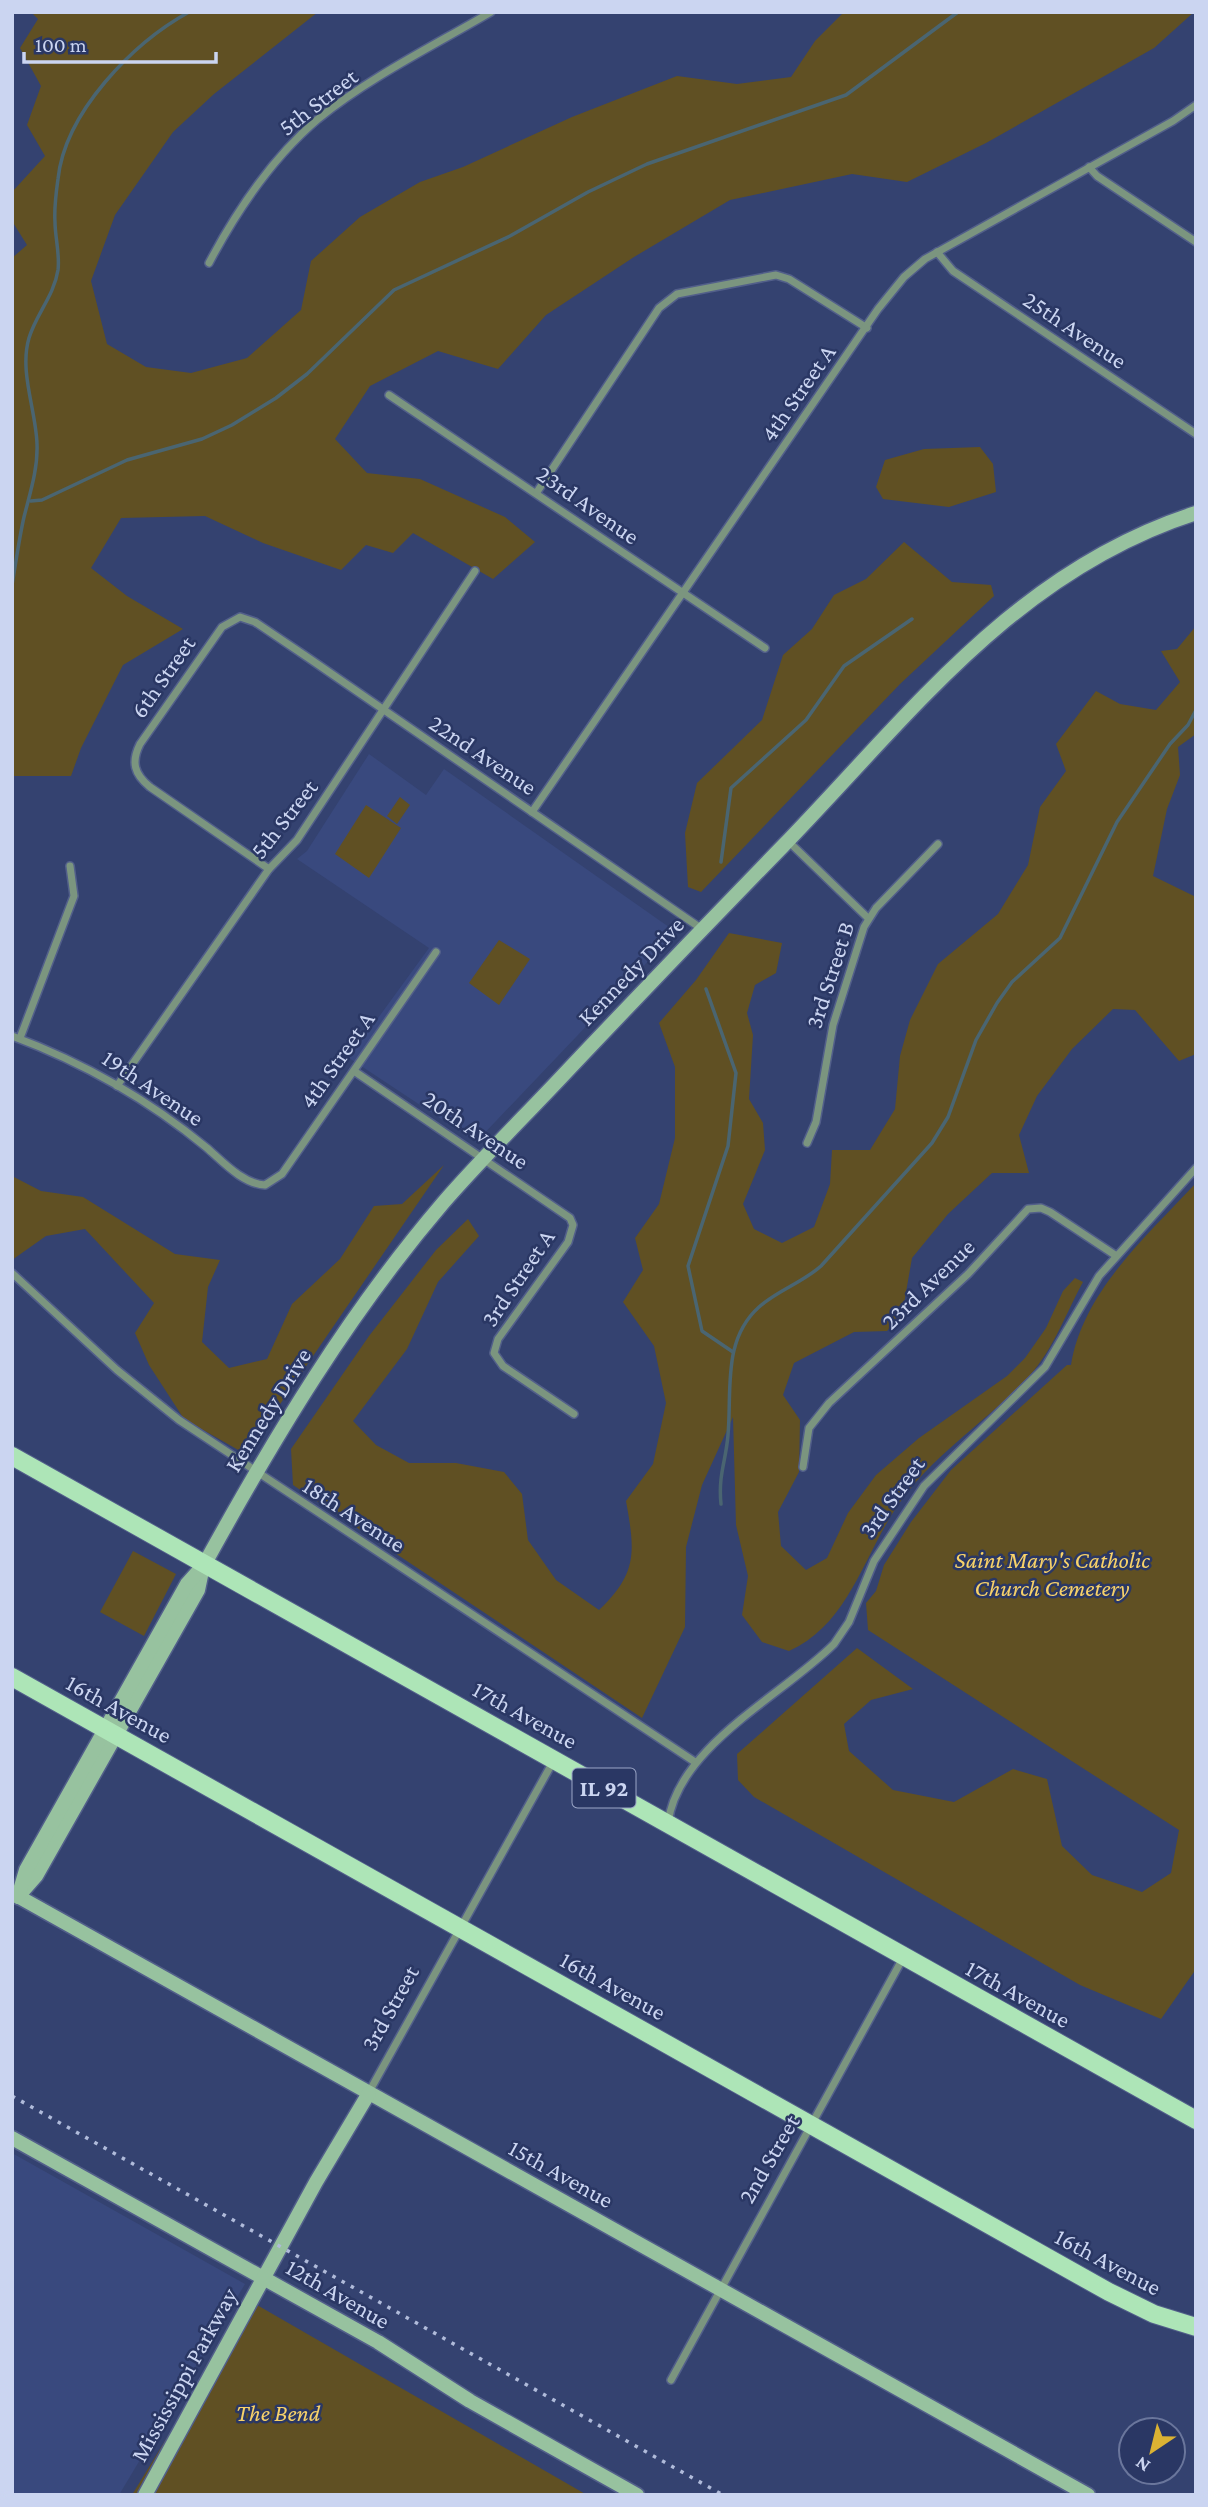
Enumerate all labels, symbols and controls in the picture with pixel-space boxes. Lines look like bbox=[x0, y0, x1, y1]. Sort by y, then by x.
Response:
scale bar bbox=[24, 21, 217, 65]
text: 100 m bbox=[35, 33, 87, 57]
street label: 5th Street bbox=[273, 62, 363, 141]
street label: 25th Avenue bbox=[1019, 285, 1132, 374]
street label: 4th Street A bbox=[754, 339, 841, 446]
street label: 23rd Avenue bbox=[532, 459, 645, 550]
street label: 6th Street bbox=[125, 630, 201, 723]
street label: 22nd Avenue bbox=[425, 709, 542, 800]
street label: 5th Street bbox=[244, 773, 323, 864]
street label: Kennedy Drive bbox=[572, 911, 689, 1031]
street label: 3rd Street B bbox=[800, 918, 859, 1032]
street label: 4th Street A bbox=[293, 1006, 380, 1113]
street label: 19th Avenue bbox=[98, 1044, 209, 1131]
street label: 20th Avenue bbox=[419, 1085, 534, 1175]
street label: 3rd Street A bbox=[475, 1224, 560, 1331]
street label: 23rd Avenue bbox=[876, 1233, 980, 1335]
street label: Kennedy Drive bbox=[219, 1343, 316, 1477]
street label: 3rd Street bbox=[853, 1450, 930, 1542]
street label: 18th Avenue bbox=[298, 1471, 411, 1558]
park label: Saint Mary's Catholic Church Cemetery bbox=[954, 1546, 1150, 1601]
street label: 16th Avenue bbox=[62, 1669, 177, 1749]
street label: 17th Avenue bbox=[468, 1675, 582, 1754]
road number: IL 92 bbox=[572, 1768, 636, 1808]
street label: 16th Avenue bbox=[556, 1946, 671, 2026]
street label: 17th Avenue bbox=[961, 1954, 1075, 2033]
street label: 3rd Street bbox=[355, 1960, 424, 2055]
street label: 2nd Street bbox=[732, 2109, 805, 2208]
street label: 15th Avenue bbox=[504, 2134, 618, 2213]
street label: 16th Avenue bbox=[1051, 2222, 1166, 2301]
street label: 12th Avenue bbox=[282, 2253, 395, 2334]
street label: Mississippi Parkway bbox=[125, 2282, 243, 2466]
park label: The Bend bbox=[236, 2399, 321, 2426]
north arrow bbox=[1117, 2416, 1187, 2486]
text: N bbox=[1131, 2452, 1154, 2477]

